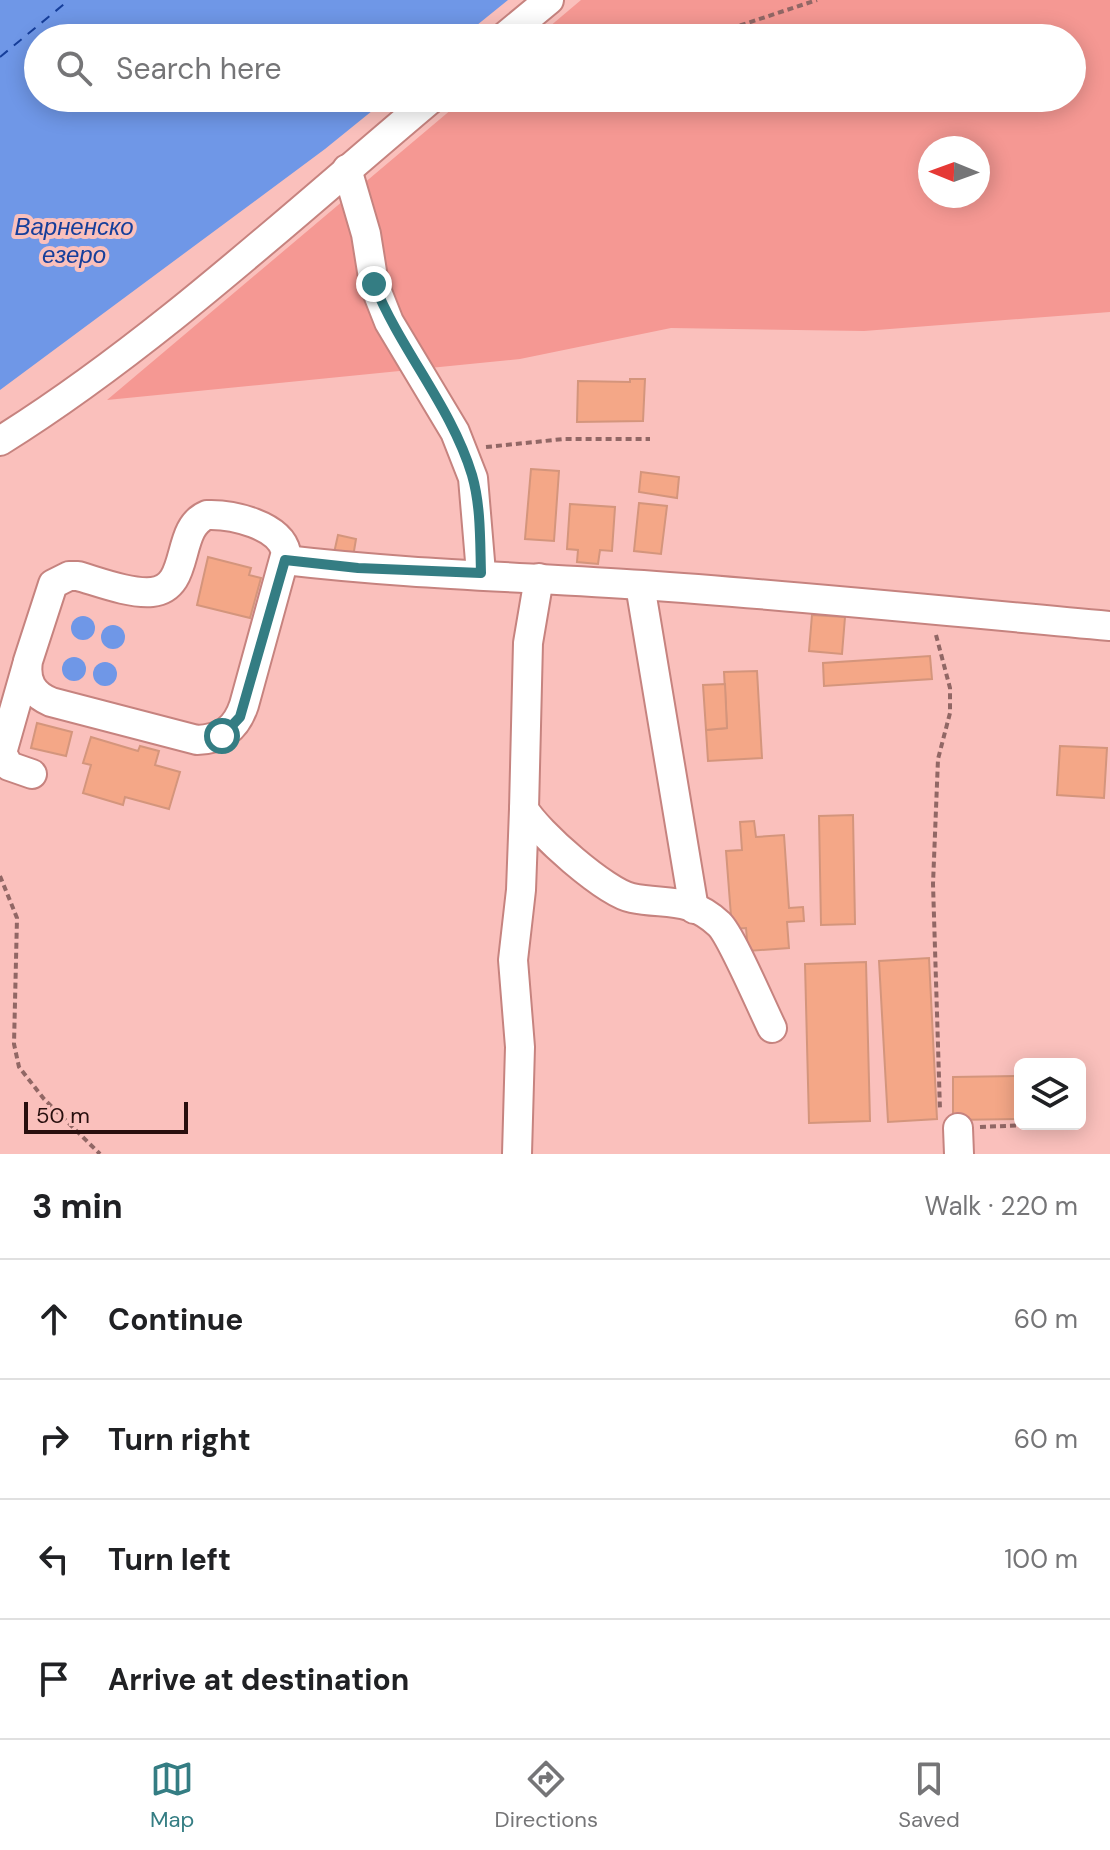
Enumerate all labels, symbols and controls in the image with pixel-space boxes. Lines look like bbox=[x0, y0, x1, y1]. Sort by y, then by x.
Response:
search box bbox=[24, 24, 1086, 112]
icon: search bbox=[52, 46, 96, 90]
text: Search here bbox=[116, 49, 282, 88]
north arrow bbox=[918, 136, 990, 208]
water label: Варненско езеро bbox=[14, 211, 134, 270]
route end bbox=[356, 266, 392, 302]
route start bbox=[204, 718, 240, 754]
map controls bbox=[1014, 1058, 1086, 1130]
button: layers bbox=[1014, 1058, 1086, 1130]
scale bar bbox=[24, 1098, 188, 1134]
text: 50 m bbox=[36, 1101, 90, 1130]
text: 3 min bbox=[32, 1184, 123, 1229]
text: Walk · 220 m bbox=[925, 1189, 1078, 1223]
icon: ahead bbox=[32, 1297, 76, 1341]
text: Continue bbox=[108, 1300, 243, 1339]
text: 60 m bbox=[1014, 1302, 1078, 1336]
icon: right bbox=[32, 1417, 76, 1461]
text: Turn right bbox=[108, 1420, 251, 1459]
text: 60 m bbox=[1014, 1422, 1078, 1456]
icon: left bbox=[32, 1537, 76, 1581]
text: Turn left bbox=[108, 1540, 231, 1579]
text: 100 m bbox=[1004, 1542, 1078, 1576]
icon: arrive bbox=[32, 1657, 76, 1701]
text: Arrive at destination bbox=[108, 1660, 409, 1699]
tab: Map bbox=[150, 1757, 194, 1834]
tab: Directions bbox=[495, 1757, 598, 1834]
tab: Saved bbox=[898, 1757, 960, 1834]

